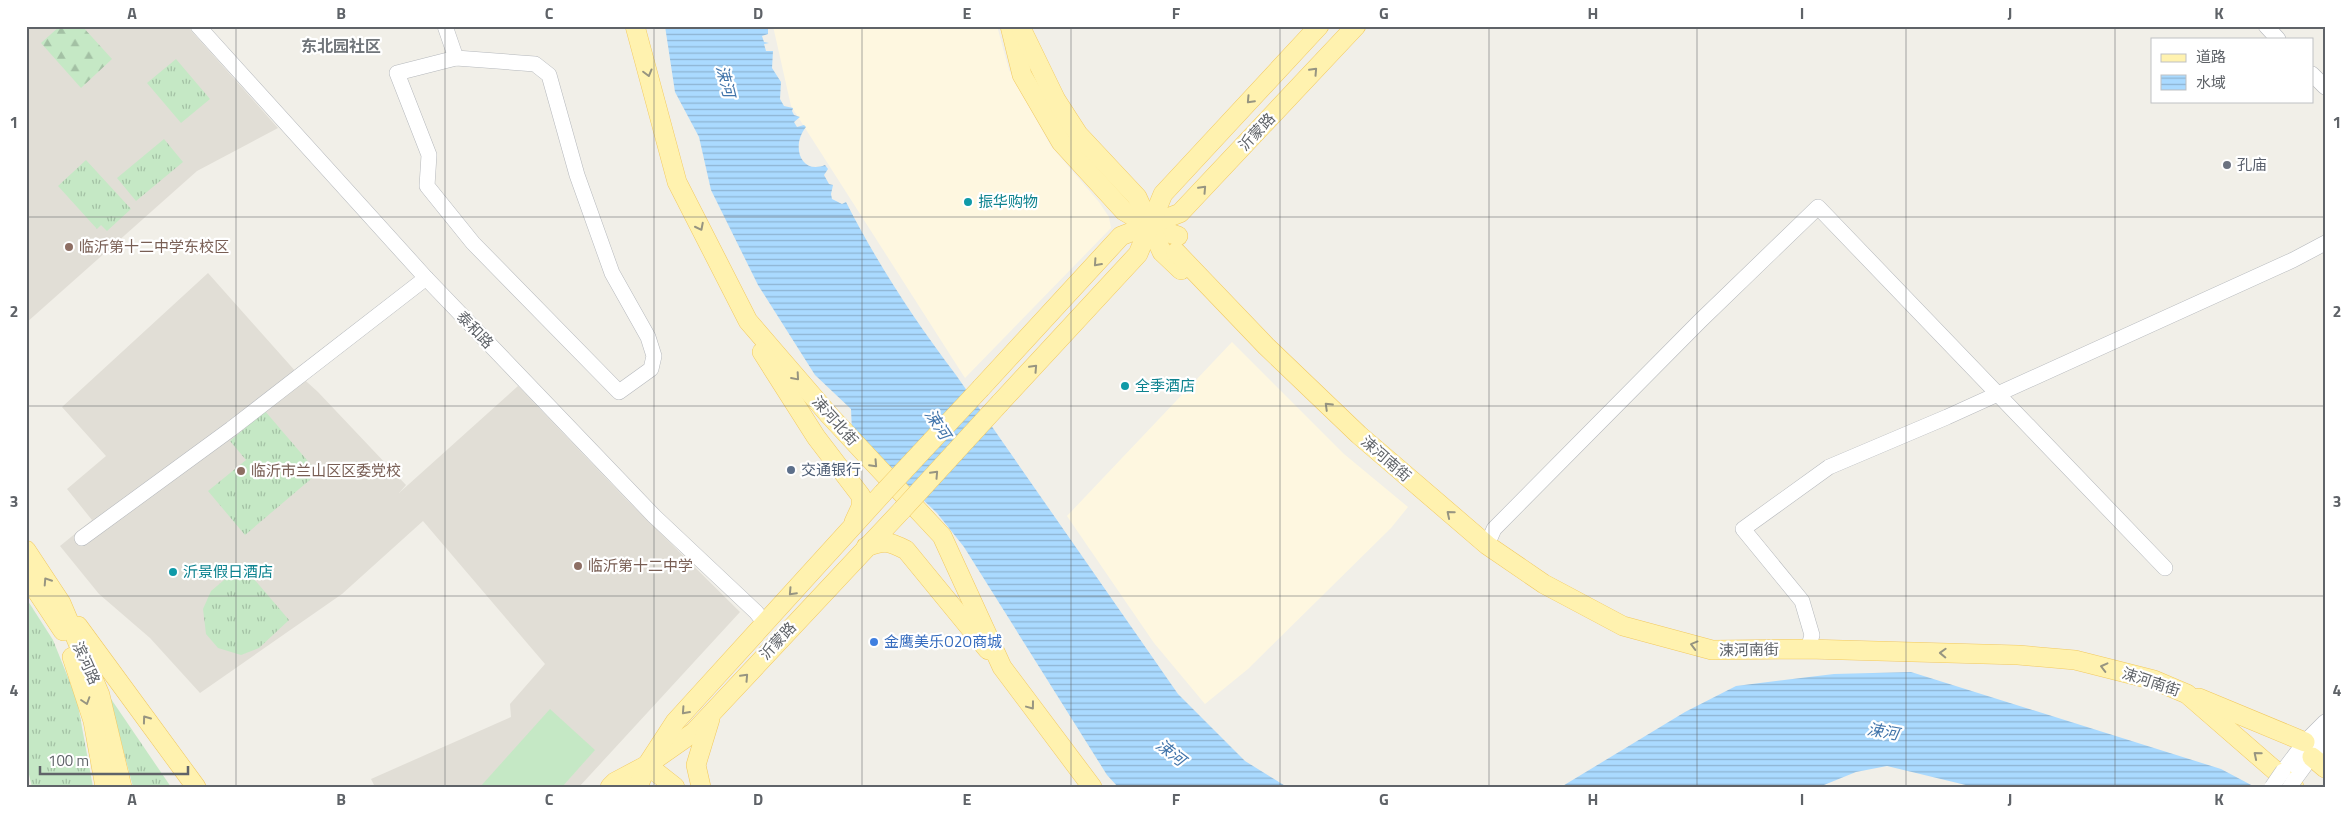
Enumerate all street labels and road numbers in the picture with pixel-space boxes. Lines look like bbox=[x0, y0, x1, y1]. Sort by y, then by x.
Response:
street label: 沂蒙路 bbox=[1233, 107, 1280, 156]
street label: 泰和路 bbox=[451, 305, 499, 354]
street label: 涑河北街 bbox=[807, 391, 864, 451]
street label: 涑河南街 bbox=[1356, 430, 1417, 487]
street label: 沂蒙路 bbox=[754, 616, 801, 665]
street label: 涑河南街 bbox=[1719, 637, 1779, 662]
street label: 滨河路 bbox=[67, 638, 106, 688]
street label: 涑河南街 bbox=[2119, 661, 2183, 702]

